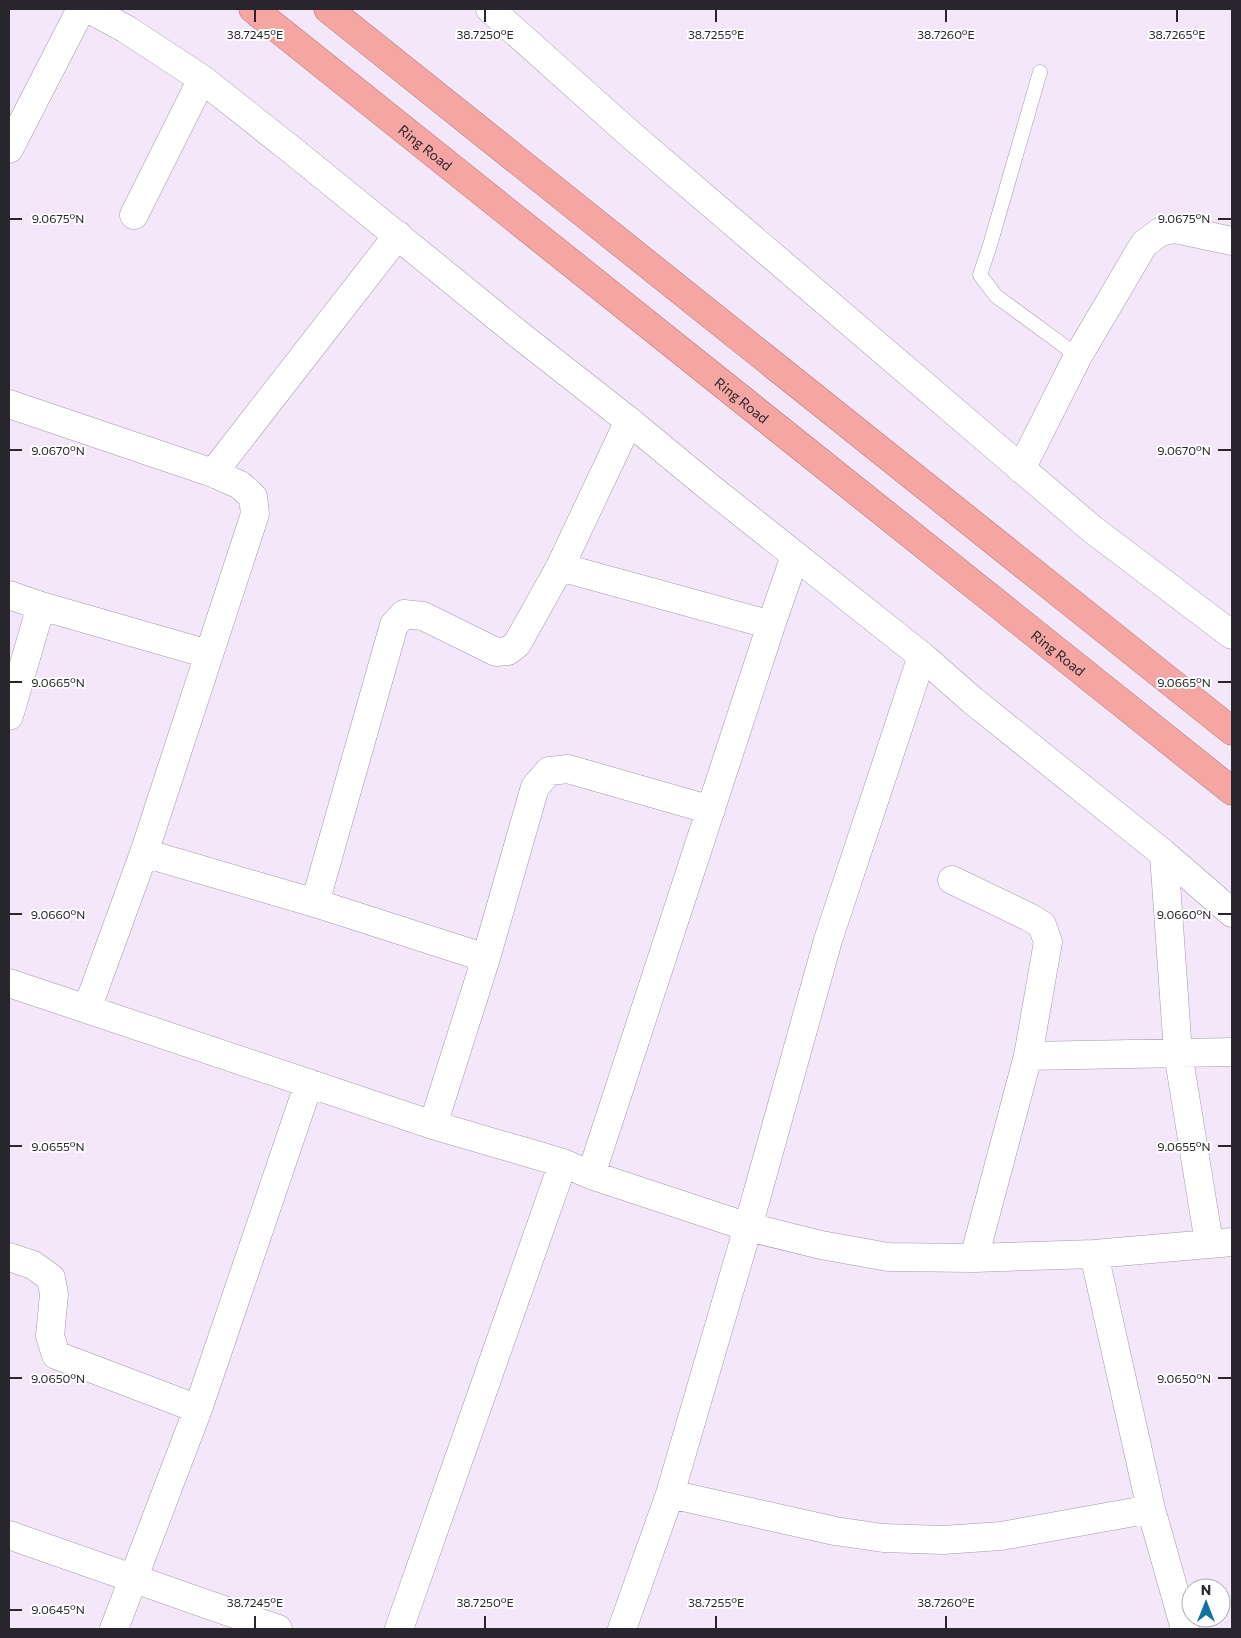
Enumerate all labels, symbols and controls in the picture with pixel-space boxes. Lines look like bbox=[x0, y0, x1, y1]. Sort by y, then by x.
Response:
text: 38.7245°E bbox=[227, 27, 283, 41]
text: 38.7250°E bbox=[456, 27, 514, 41]
text: 38.7255°E bbox=[688, 27, 744, 41]
text: 38.7260°E bbox=[917, 27, 975, 41]
text: 38.7265°E bbox=[1149, 27, 1205, 41]
street label: Ring Road bbox=[395, 120, 456, 174]
text: 9.0675°N bbox=[32, 211, 84, 225]
text: 9.0675°N bbox=[1158, 211, 1210, 225]
street label: Ring Road bbox=[712, 373, 772, 426]
text: 9.0670°N bbox=[31, 443, 85, 457]
text: 9.0670°N bbox=[1157, 443, 1211, 457]
street label: Ring Road bbox=[1028, 626, 1089, 679]
text: 9.0665°N bbox=[31, 675, 85, 689]
text: 9.0665°N bbox=[1157, 675, 1211, 689]
text: 9.0660°N bbox=[31, 907, 85, 921]
text: 9.0660°N bbox=[1157, 907, 1211, 921]
text: 9.0655°N bbox=[31, 1139, 85, 1153]
text: 9.0655°N bbox=[1157, 1139, 1211, 1153]
text: 9.0650°N bbox=[31, 1371, 85, 1385]
text: 9.0650°N bbox=[1157, 1371, 1211, 1385]
north arrow bbox=[1181, 1578, 1231, 1628]
text: N bbox=[1201, 1581, 1211, 1598]
text: 38.7245°E bbox=[227, 1595, 283, 1609]
text: 38.7250°E bbox=[456, 1595, 514, 1609]
text: 38.7255°E bbox=[688, 1595, 744, 1609]
text: 38.7260°E bbox=[917, 1595, 975, 1609]
text: 9.0645°N bbox=[31, 1602, 85, 1616]

